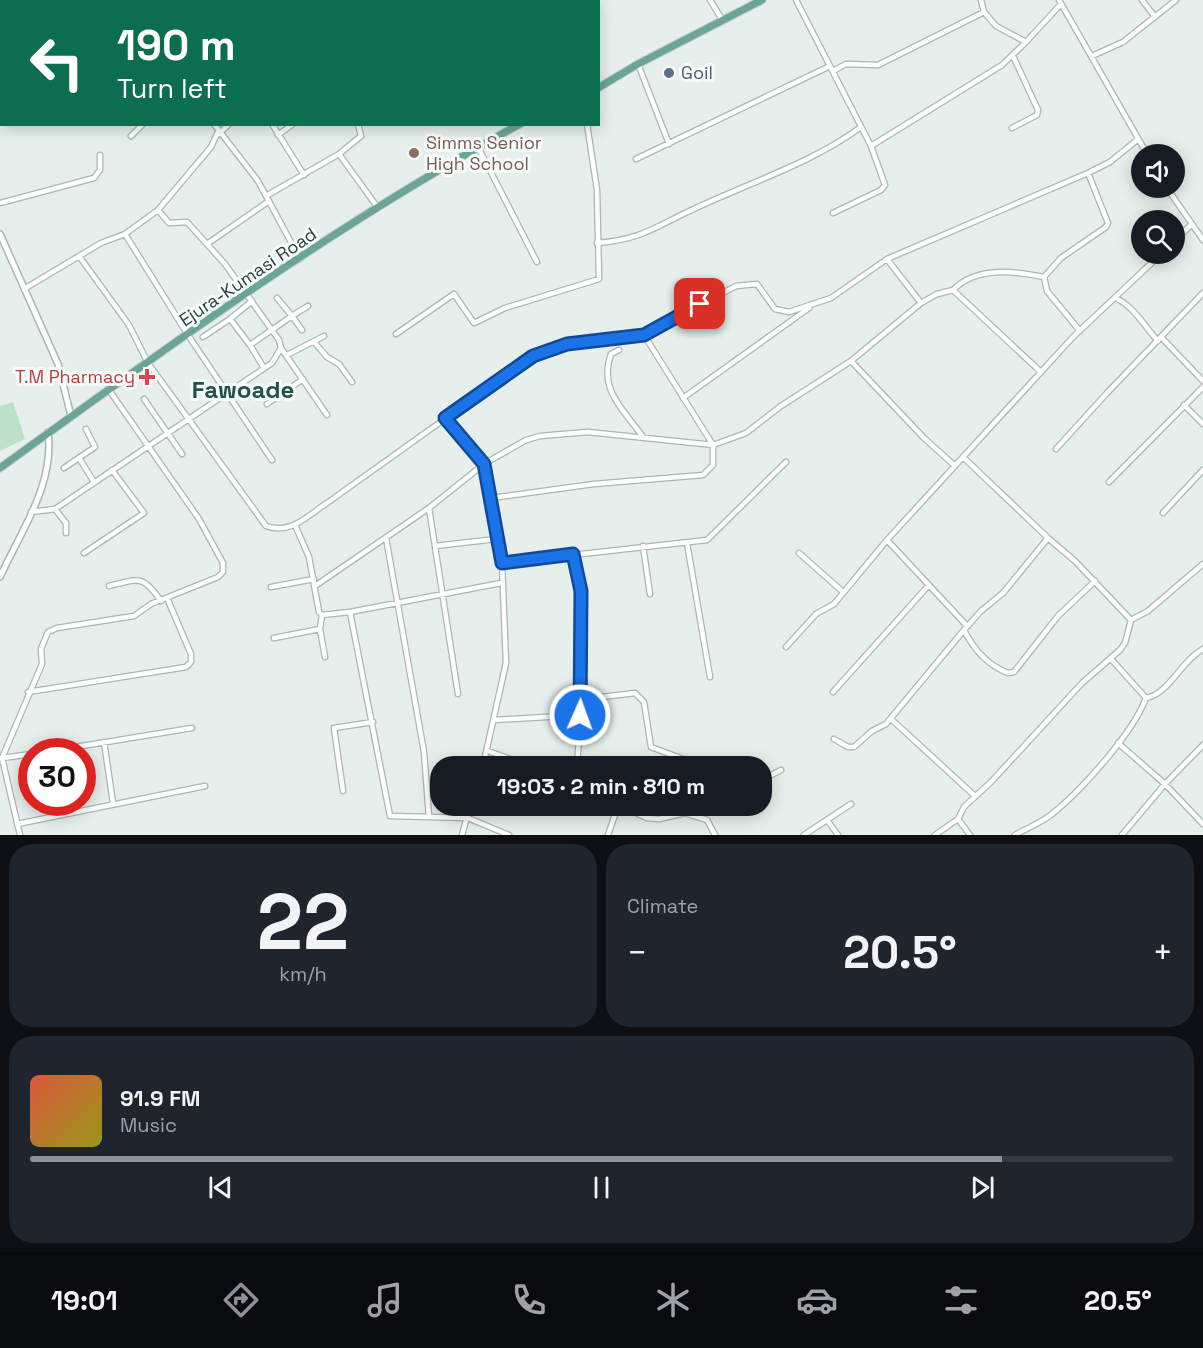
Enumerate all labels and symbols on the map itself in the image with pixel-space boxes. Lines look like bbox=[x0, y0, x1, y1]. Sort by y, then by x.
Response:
place label: Goil bbox=[681, 61, 713, 84]
marker: Goil bbox=[662, 66, 676, 80]
place label: Simms Senior High School bbox=[426, 131, 542, 175]
marker: Simms Senior High School bbox=[407, 146, 421, 160]
street label: Ejura-Kumasi Road bbox=[175, 222, 321, 331]
pin bbox=[674, 278, 725, 329]
place label: T.M Pharmacy bbox=[15, 365, 135, 388]
marker: T.M Pharmacy bbox=[140, 370, 154, 384]
district label: Fawoade bbox=[192, 374, 294, 405]
position arrow bbox=[548, 683, 612, 747]
speed limit sign: 30 bbox=[18, 738, 96, 816]

